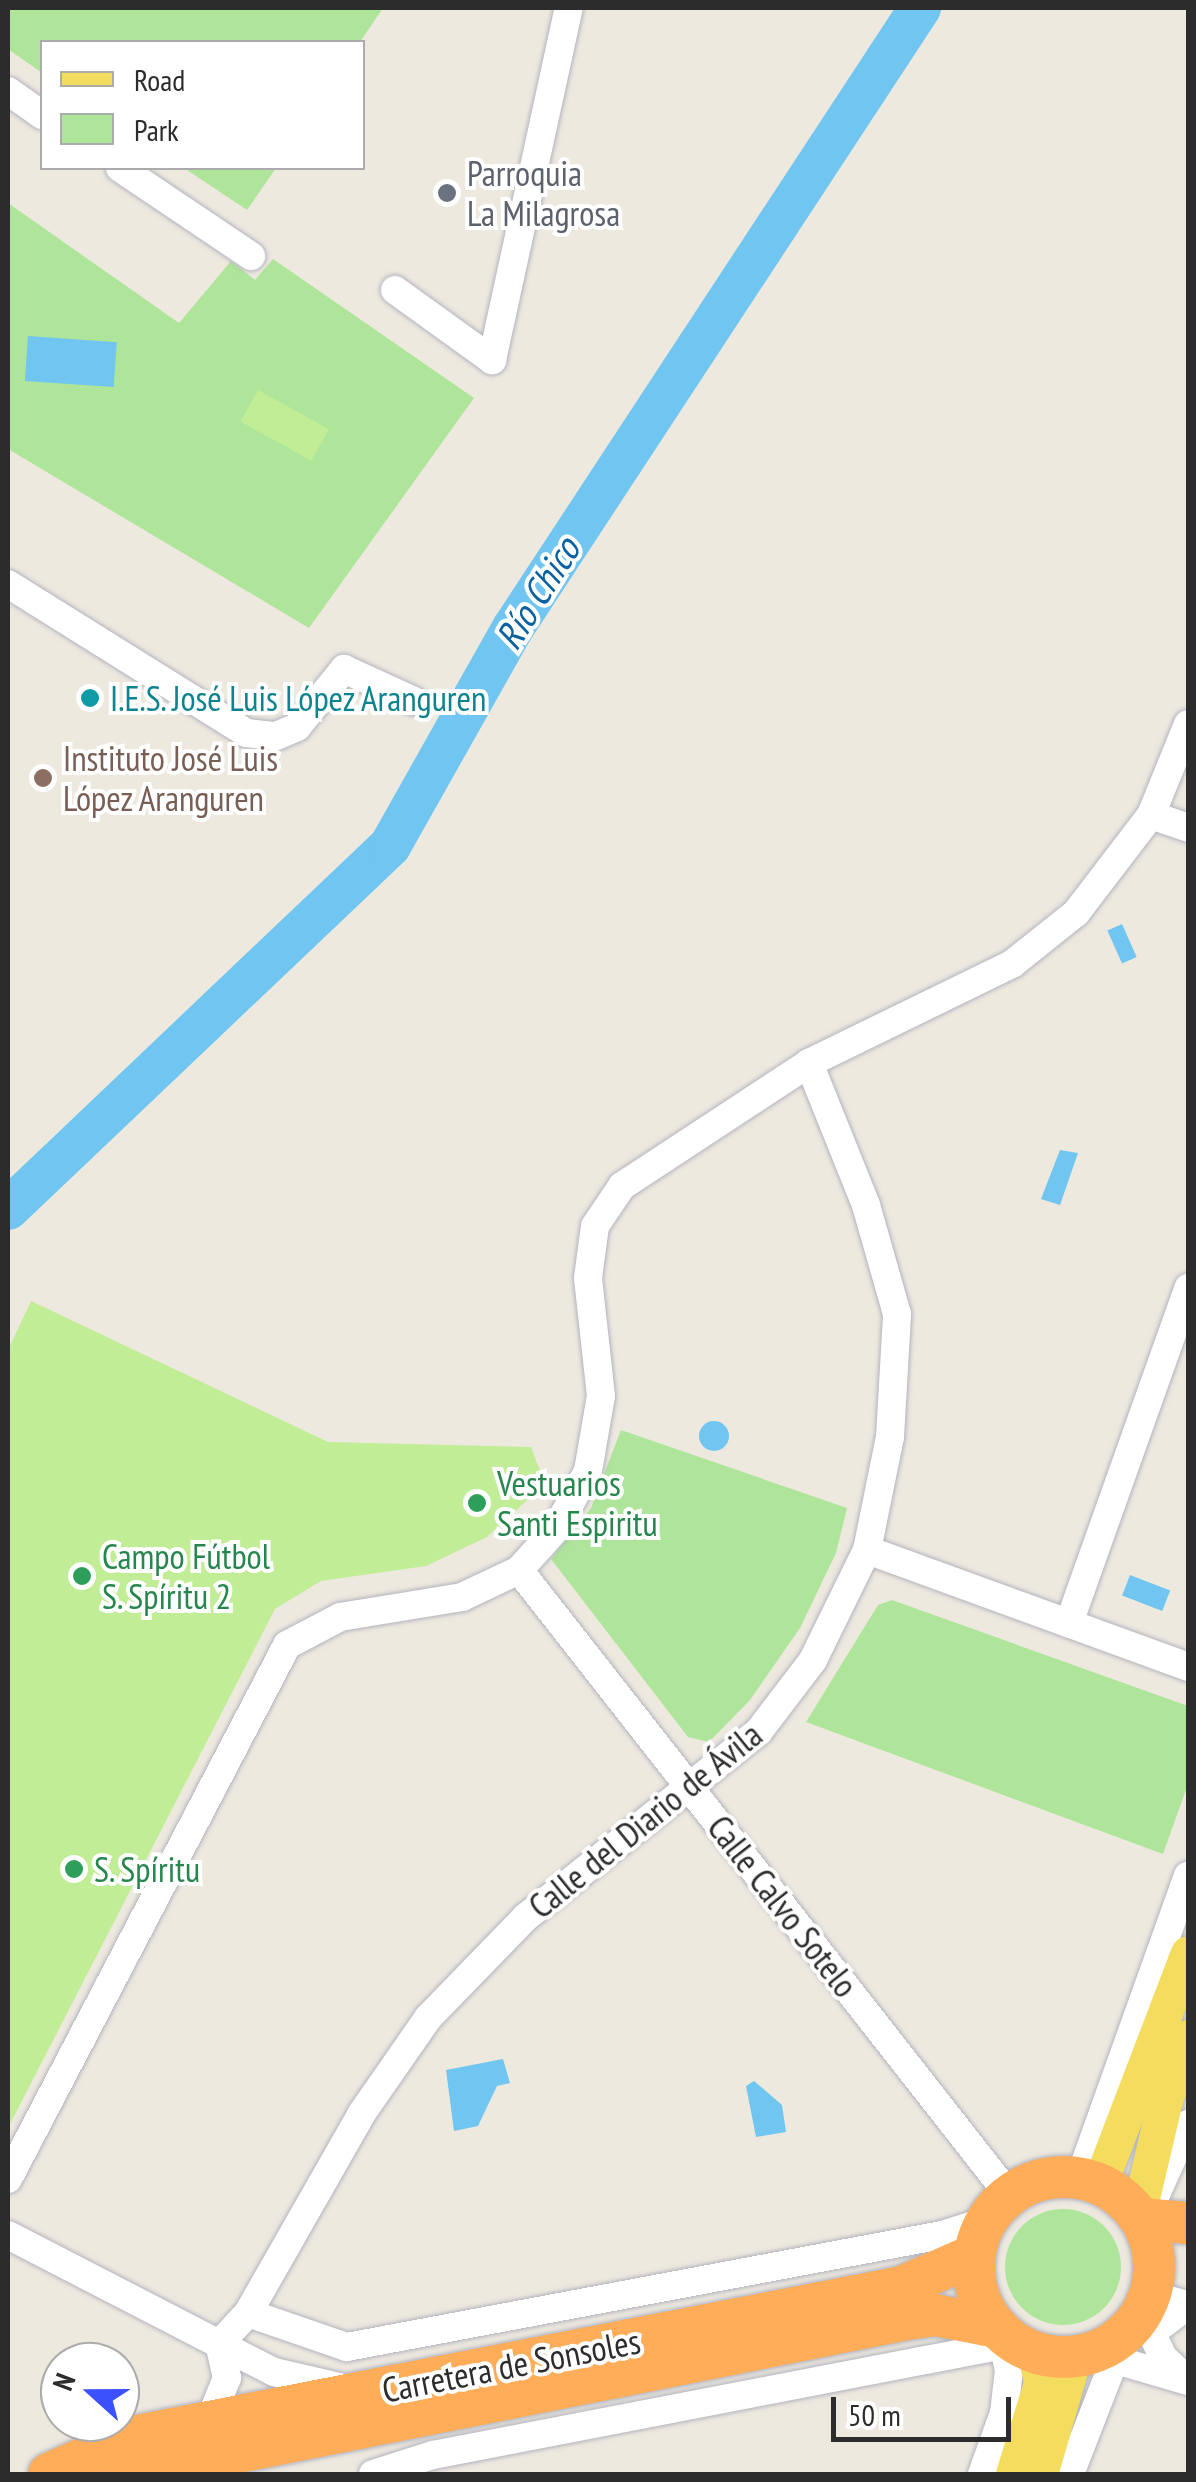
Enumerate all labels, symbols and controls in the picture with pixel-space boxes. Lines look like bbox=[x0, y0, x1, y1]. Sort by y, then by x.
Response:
legend bbox=[40, 40, 365, 170]
text: Road bbox=[134, 60, 185, 99]
text: Park bbox=[134, 110, 179, 149]
place label: Parroquia La Milagrosa bbox=[467, 152, 620, 234]
marker: Parroquia La Milagrosa bbox=[436, 182, 458, 204]
water label: Río Chico bbox=[485, 529, 589, 657]
place label: I.E.S. José Luis López Aranguren bbox=[110, 677, 490, 719]
marker: I.E.S. José Luis López Aranguren bbox=[79, 687, 101, 709]
place label: Instituto José Luis López Aranguren bbox=[63, 737, 278, 819]
marker: Instituto José Luis López Aranguren bbox=[32, 767, 54, 789]
place label: Vestuarios Santi Espiritu bbox=[497, 1462, 658, 1544]
marker: Vestuarios Santi Espiritu bbox=[466, 1492, 488, 1514]
place label: Campo Fútbol S. Spíritu 2 bbox=[102, 1535, 270, 1617]
marker: Campo Fútbol S. Spíritu 2 bbox=[71, 1565, 93, 1587]
street label: Calle del Diario de Ávila bbox=[520, 1713, 770, 1927]
street label: Calle Calvo Sotelo bbox=[699, 1807, 867, 2005]
place label: S. Spíritu bbox=[94, 1848, 202, 1890]
marker: S. Spíritu bbox=[63, 1858, 85, 1880]
street label: Carretera de Sonsoles bbox=[378, 2319, 644, 2411]
north arrow bbox=[40, 2342, 140, 2442]
text: N bbox=[43, 2368, 83, 2395]
scale bar bbox=[836, 2377, 1016, 2439]
text: 50 m bbox=[848, 2395, 901, 2434]

